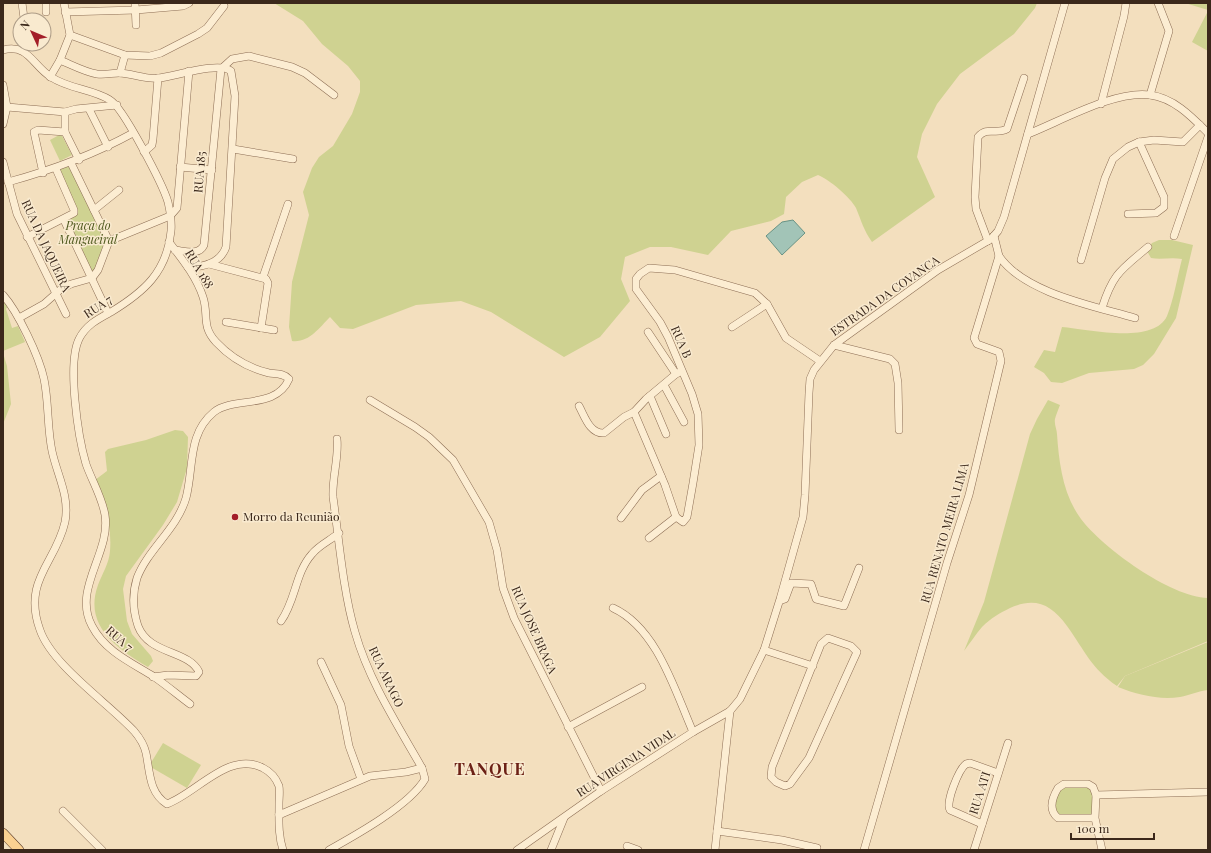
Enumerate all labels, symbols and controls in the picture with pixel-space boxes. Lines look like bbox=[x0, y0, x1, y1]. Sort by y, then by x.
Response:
north arrow bbox=[12, 12, 52, 52]
text: N bbox=[16, 17, 33, 33]
street label: RUA 185 bbox=[189, 150, 209, 193]
street label: RUA DA JAQUEIRA bbox=[19, 197, 75, 295]
park label: Praça do Mangueiral bbox=[58, 217, 118, 247]
street label: RUA 188 bbox=[182, 246, 218, 291]
street label: ESTRADA DA COVANCA bbox=[827, 251, 942, 339]
street label: RUA 7 bbox=[80, 291, 115, 321]
street label: RUA B bbox=[668, 323, 696, 360]
street label: RUA RENATO MEIRA LIMA bbox=[916, 460, 972, 605]
place label: Morro da Reunião bbox=[243, 508, 340, 524]
marker: Morro da Reunião bbox=[230, 512, 240, 522]
street label: RUA JOSE BRAGA bbox=[508, 583, 562, 676]
street label: RUA 7 bbox=[103, 622, 137, 655]
street label: RUA ARAGO bbox=[366, 643, 408, 710]
street label: RUA VIRGINIA VIDAL bbox=[573, 724, 678, 800]
district label: TANQUE bbox=[454, 758, 526, 779]
street label: RUA ATI bbox=[965, 769, 993, 816]
scale bar bbox=[1071, 815, 1154, 841]
text: 100 m bbox=[1077, 820, 1110, 836]

